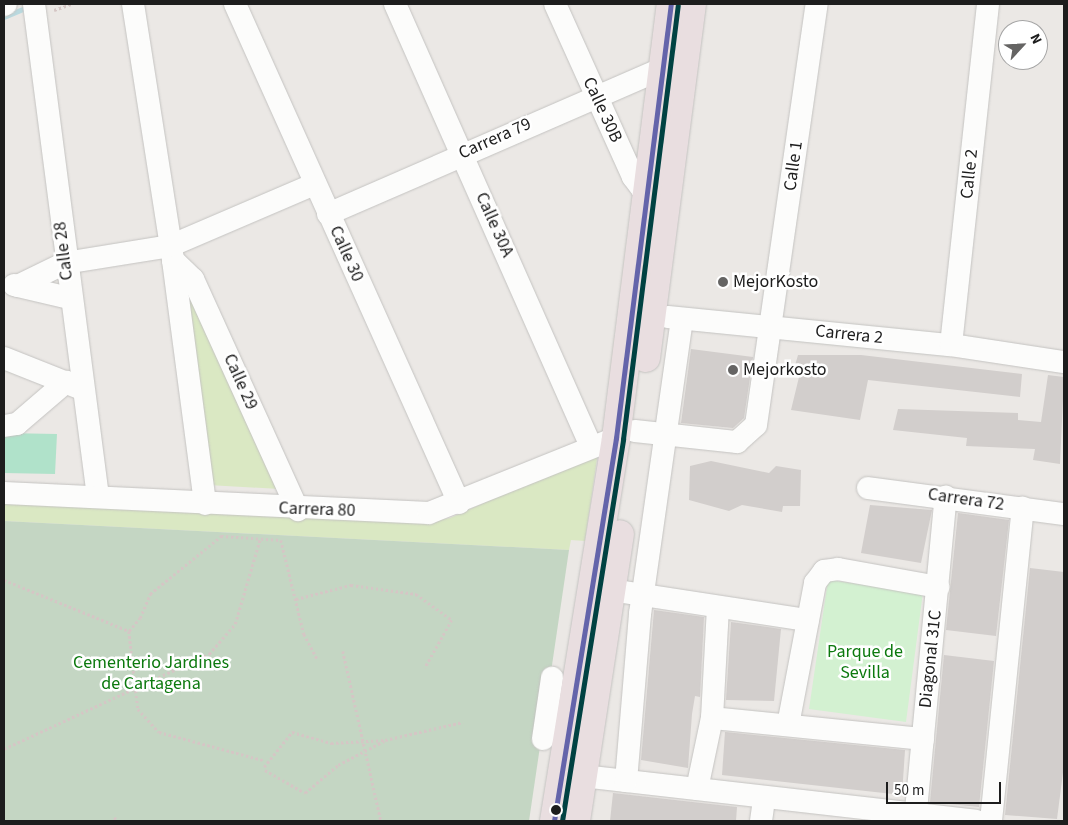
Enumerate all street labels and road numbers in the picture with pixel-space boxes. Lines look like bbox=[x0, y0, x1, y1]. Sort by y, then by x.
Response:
street label: Calle 30B bbox=[578, 74, 626, 146]
street label: Carrera 79 bbox=[455, 113, 535, 165]
street label: Calle 1 bbox=[780, 140, 808, 192]
street label: Calle 2 bbox=[957, 148, 983, 200]
street label: Calle 30A bbox=[470, 189, 518, 261]
street label: Calle 28 bbox=[50, 220, 78, 282]
street label: Calle 30 bbox=[324, 223, 368, 285]
street label: Carrera 2 bbox=[814, 321, 884, 349]
street label: Calle 29 bbox=[218, 351, 262, 413]
street label: Carrera 72 bbox=[926, 484, 1006, 516]
street label: Carrera 80 bbox=[278, 498, 356, 522]
street label: Diagonal 31C bbox=[915, 609, 947, 709]

